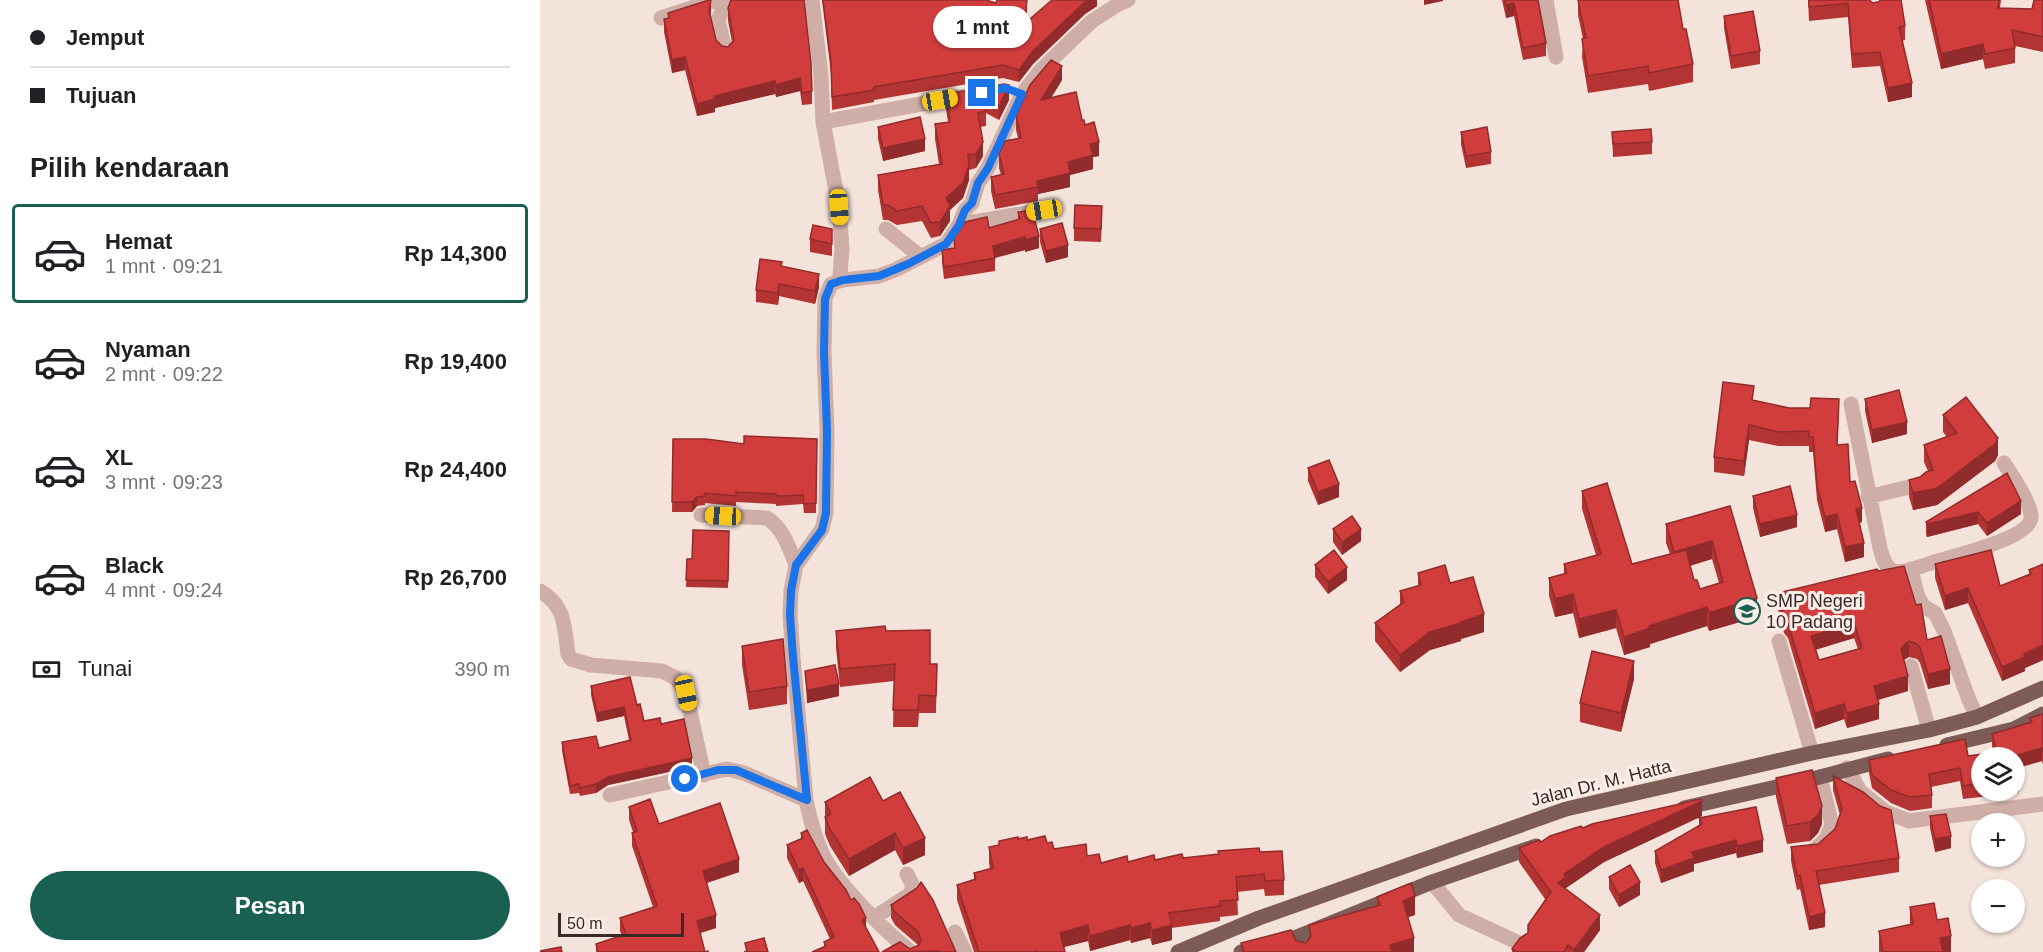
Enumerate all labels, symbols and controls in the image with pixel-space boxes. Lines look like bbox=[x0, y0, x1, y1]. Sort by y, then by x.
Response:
callout: 1 mnt bbox=[932, 6, 1032, 48]
text: 1 mnt bbox=[956, 16, 1009, 38]
text: Jemput bbox=[66, 25, 144, 50]
route end bbox=[968, 79, 995, 106]
text: Tujuan bbox=[66, 83, 136, 108]
car bbox=[921, 88, 959, 112]
text: Pilih kendaraan bbox=[30, 153, 230, 183]
car bbox=[829, 188, 849, 226]
car bbox=[1025, 198, 1063, 222]
icon: car bbox=[33, 227, 87, 281]
text: Hemat bbox=[105, 229, 172, 254]
text: Rp 14,300 bbox=[404, 241, 507, 266]
text: 1 mnt · 09:21 bbox=[105, 255, 223, 277]
icon: car bbox=[33, 335, 87, 389]
text: Nyaman bbox=[105, 337, 191, 362]
text: Rp 19,400 bbox=[404, 349, 507, 374]
text: 2 mnt · 09:22 bbox=[105, 363, 223, 385]
icon: car bbox=[33, 443, 87, 497]
text: XL bbox=[105, 445, 133, 470]
text: Rp 24,400 bbox=[404, 457, 507, 482]
text: 3 mnt · 09:23 bbox=[105, 471, 223, 493]
car bbox=[705, 506, 741, 526]
icon: car bbox=[33, 551, 87, 605]
text: Black bbox=[105, 553, 164, 578]
text: Rp 26,700 bbox=[404, 565, 507, 590]
text: 4 mnt · 09:24 bbox=[105, 579, 223, 601]
place label: SMP Negeri 10 Padang bbox=[1766, 591, 1863, 632]
school or university icon: SMP Negeri 10 Padang bbox=[1732, 596, 1762, 626]
icon: cash bbox=[30, 653, 63, 686]
text: Tunai bbox=[78, 656, 132, 681]
text: 390 m bbox=[454, 658, 510, 680]
car bbox=[673, 674, 699, 712]
map controls bbox=[1971, 747, 2025, 933]
button: layers bbox=[1971, 747, 2025, 801]
street label: Jalan Dr. M. Hatta bbox=[1529, 756, 1674, 810]
route start bbox=[671, 765, 698, 792]
button: + bbox=[1971, 813, 2025, 867]
button: Pesan bbox=[30, 871, 510, 940]
button: − bbox=[1971, 879, 2025, 933]
scale bar bbox=[558, 910, 684, 938]
text: 50 m bbox=[567, 915, 603, 932]

